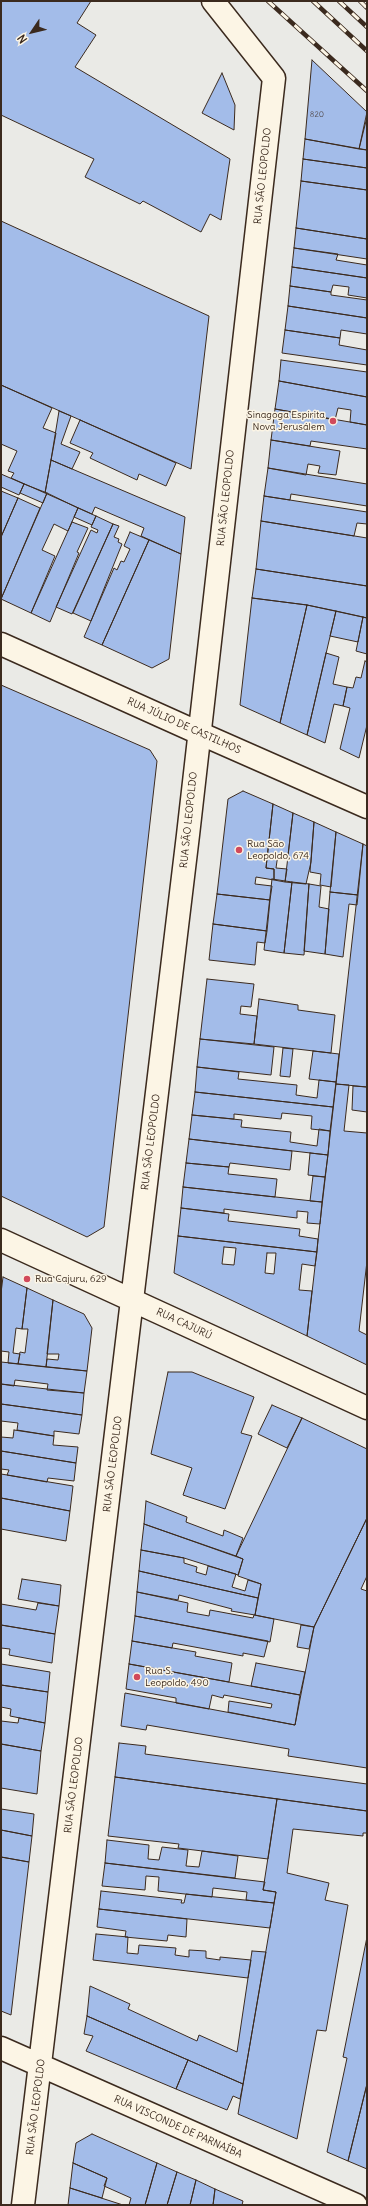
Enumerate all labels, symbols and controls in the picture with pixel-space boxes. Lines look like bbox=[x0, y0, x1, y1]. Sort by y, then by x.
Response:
north arrow bbox=[12, 12, 52, 52]
text: N bbox=[14, 32, 30, 46]
house number: 820 bbox=[310, 110, 324, 120]
street label: RUA SÃO LEOPOLDO bbox=[252, 127, 274, 225]
place label: Sinagoga Espírita Nova Jerusálem bbox=[247, 409, 325, 432]
marker: Sinagoga Espírita Nova Jerusálem bbox=[328, 416, 338, 426]
street label: RUA SÃO LEOPOLDO bbox=[215, 449, 237, 547]
street label: RUA JÚLIO DE CASTILHOS bbox=[125, 695, 243, 757]
street label: RUA SÃO LEOPOLDO bbox=[178, 771, 200, 869]
place label: Rua São Leopoldo, 674 bbox=[247, 838, 309, 862]
marker: Rua São Leopoldo, 674 bbox=[234, 845, 244, 855]
street label: RUA SÃO LEOPOLDO bbox=[139, 1093, 163, 1191]
place label: Rua Cajuru, 629 bbox=[35, 1273, 107, 1285]
marker: Rua Cajuru, 629 bbox=[22, 1274, 32, 1284]
street label: RUA CAJURÚ bbox=[154, 1306, 214, 1342]
street label: RUA SÃO LEOPOLDO bbox=[101, 1415, 125, 1513]
place label: Rua S. Leopoldo, 490 bbox=[145, 1665, 209, 1688]
marker: Rua S. Leopoldo, 490 bbox=[132, 1672, 142, 1682]
street label: RUA SÃO LEOPOLDO bbox=[62, 1736, 86, 1834]
street label: RUA SÃO LEOPOLDO bbox=[24, 2058, 48, 2156]
street label: RUA VISCONDE DE PARNAÍBA bbox=[112, 2093, 244, 2161]

